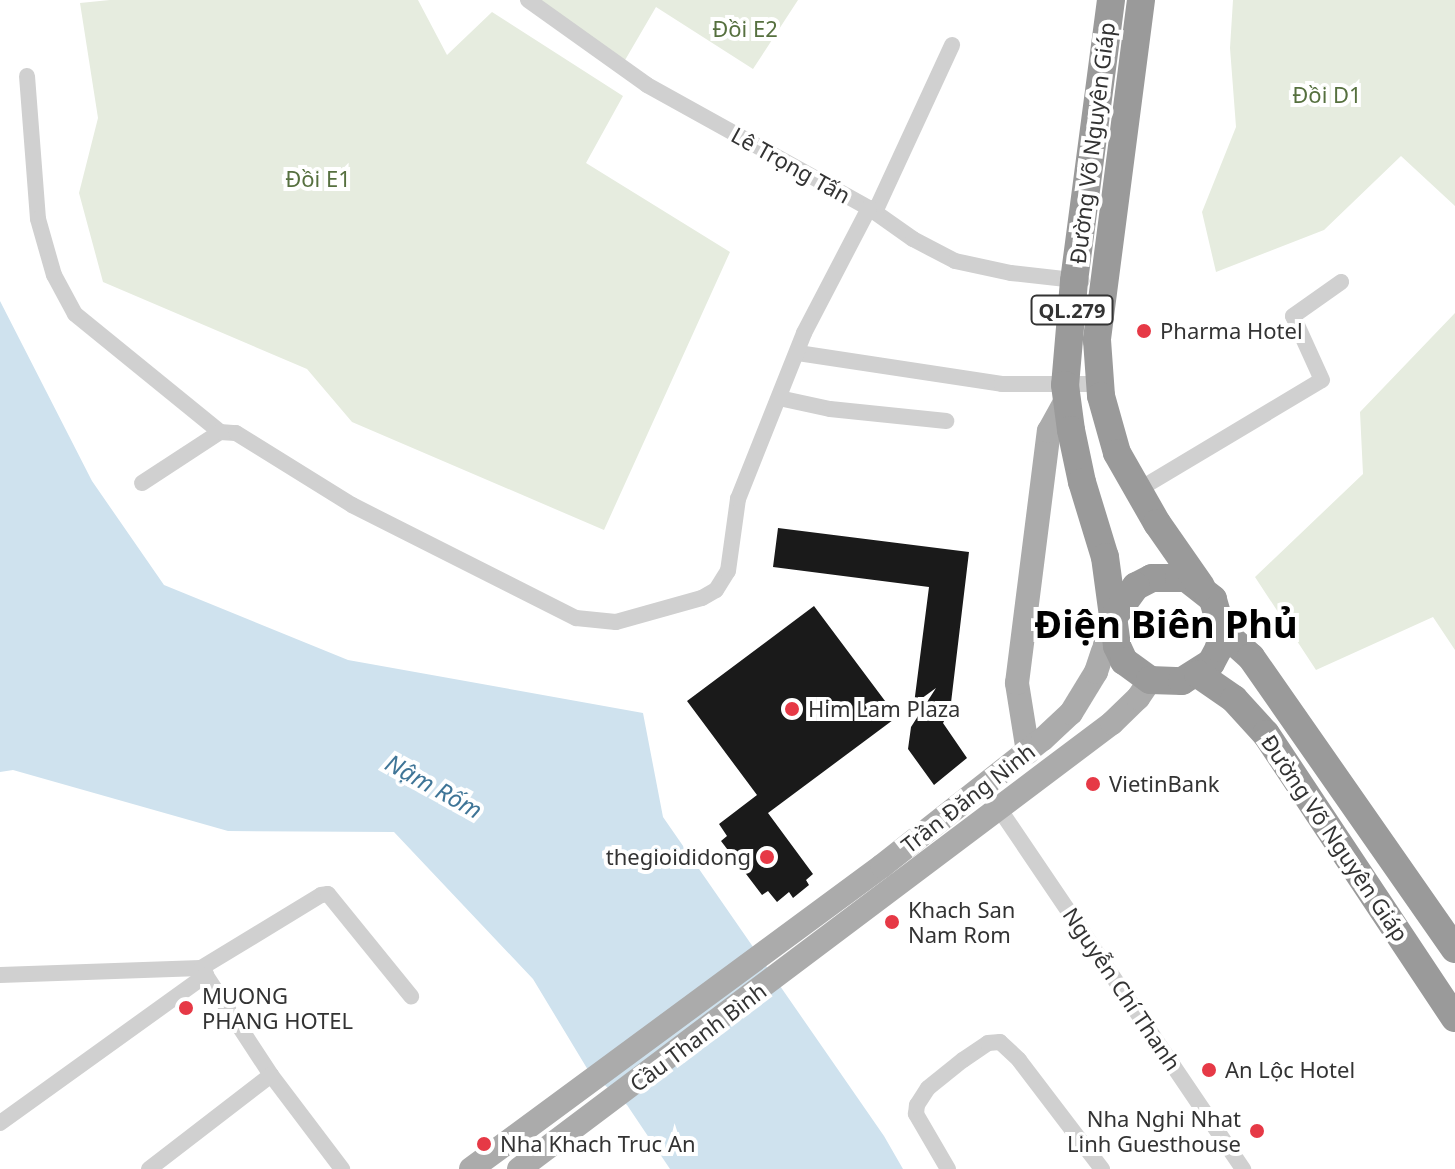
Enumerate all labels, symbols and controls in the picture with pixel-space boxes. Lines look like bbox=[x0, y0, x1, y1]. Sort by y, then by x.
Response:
park label: Đồi E2 bbox=[712, 16, 778, 42]
street label: Đường Võ Nguyên Giáp bbox=[1064, 21, 1120, 265]
park label: Đồi D1 bbox=[1292, 82, 1362, 108]
street label: Lê Trọng Tấn bbox=[727, 121, 855, 209]
park label: Đồi E1 bbox=[285, 166, 351, 192]
road number: QL.279 bbox=[1030, 294, 1114, 326]
place label: Pharma Hotel bbox=[1160, 318, 1303, 344]
marker: Pharma Hotel bbox=[1135, 322, 1153, 340]
district label: Điện Biên Phủ bbox=[1034, 601, 1298, 647]
place label: Him Lam Plaza bbox=[808, 696, 960, 722]
marker: Him Lam Plaza bbox=[783, 700, 801, 718]
street label: Đường Võ Nguyên Giáp bbox=[1256, 730, 1414, 946]
street label: Trần Đăng Ninh bbox=[896, 738, 1040, 858]
water label: Nậm Rốm bbox=[381, 748, 487, 824]
place label: VietinBank bbox=[1109, 771, 1219, 797]
marker: VietinBank bbox=[1084, 775, 1102, 793]
place label: thegioididong bbox=[606, 844, 751, 870]
marker: thegioididong bbox=[758, 848, 776, 866]
place label: Khach San Nam Rom bbox=[908, 896, 1015, 948]
street label: Nguyễn Chí Thanh bbox=[1058, 902, 1186, 1076]
marker: Khach San Nam Rom bbox=[883, 913, 901, 931]
street label: Cầu Thanh Bình bbox=[625, 977, 771, 1097]
place label: MUONG PHANG HOTEL bbox=[202, 982, 353, 1034]
marker: MUONG PHANG HOTEL bbox=[177, 999, 195, 1017]
place label: An Lộc Hotel bbox=[1225, 1057, 1355, 1083]
marker: An Lộc Hotel bbox=[1200, 1061, 1218, 1079]
place label: Nha Nghi Nhat Linh Guesthouse bbox=[1067, 1105, 1241, 1156]
marker: Nha Nghi Nhat Linh Guesthouse bbox=[1248, 1122, 1266, 1140]
place label: Nha Khach Truc An bbox=[500, 1131, 696, 1157]
marker: Nha Khach Truc An bbox=[475, 1135, 493, 1153]

